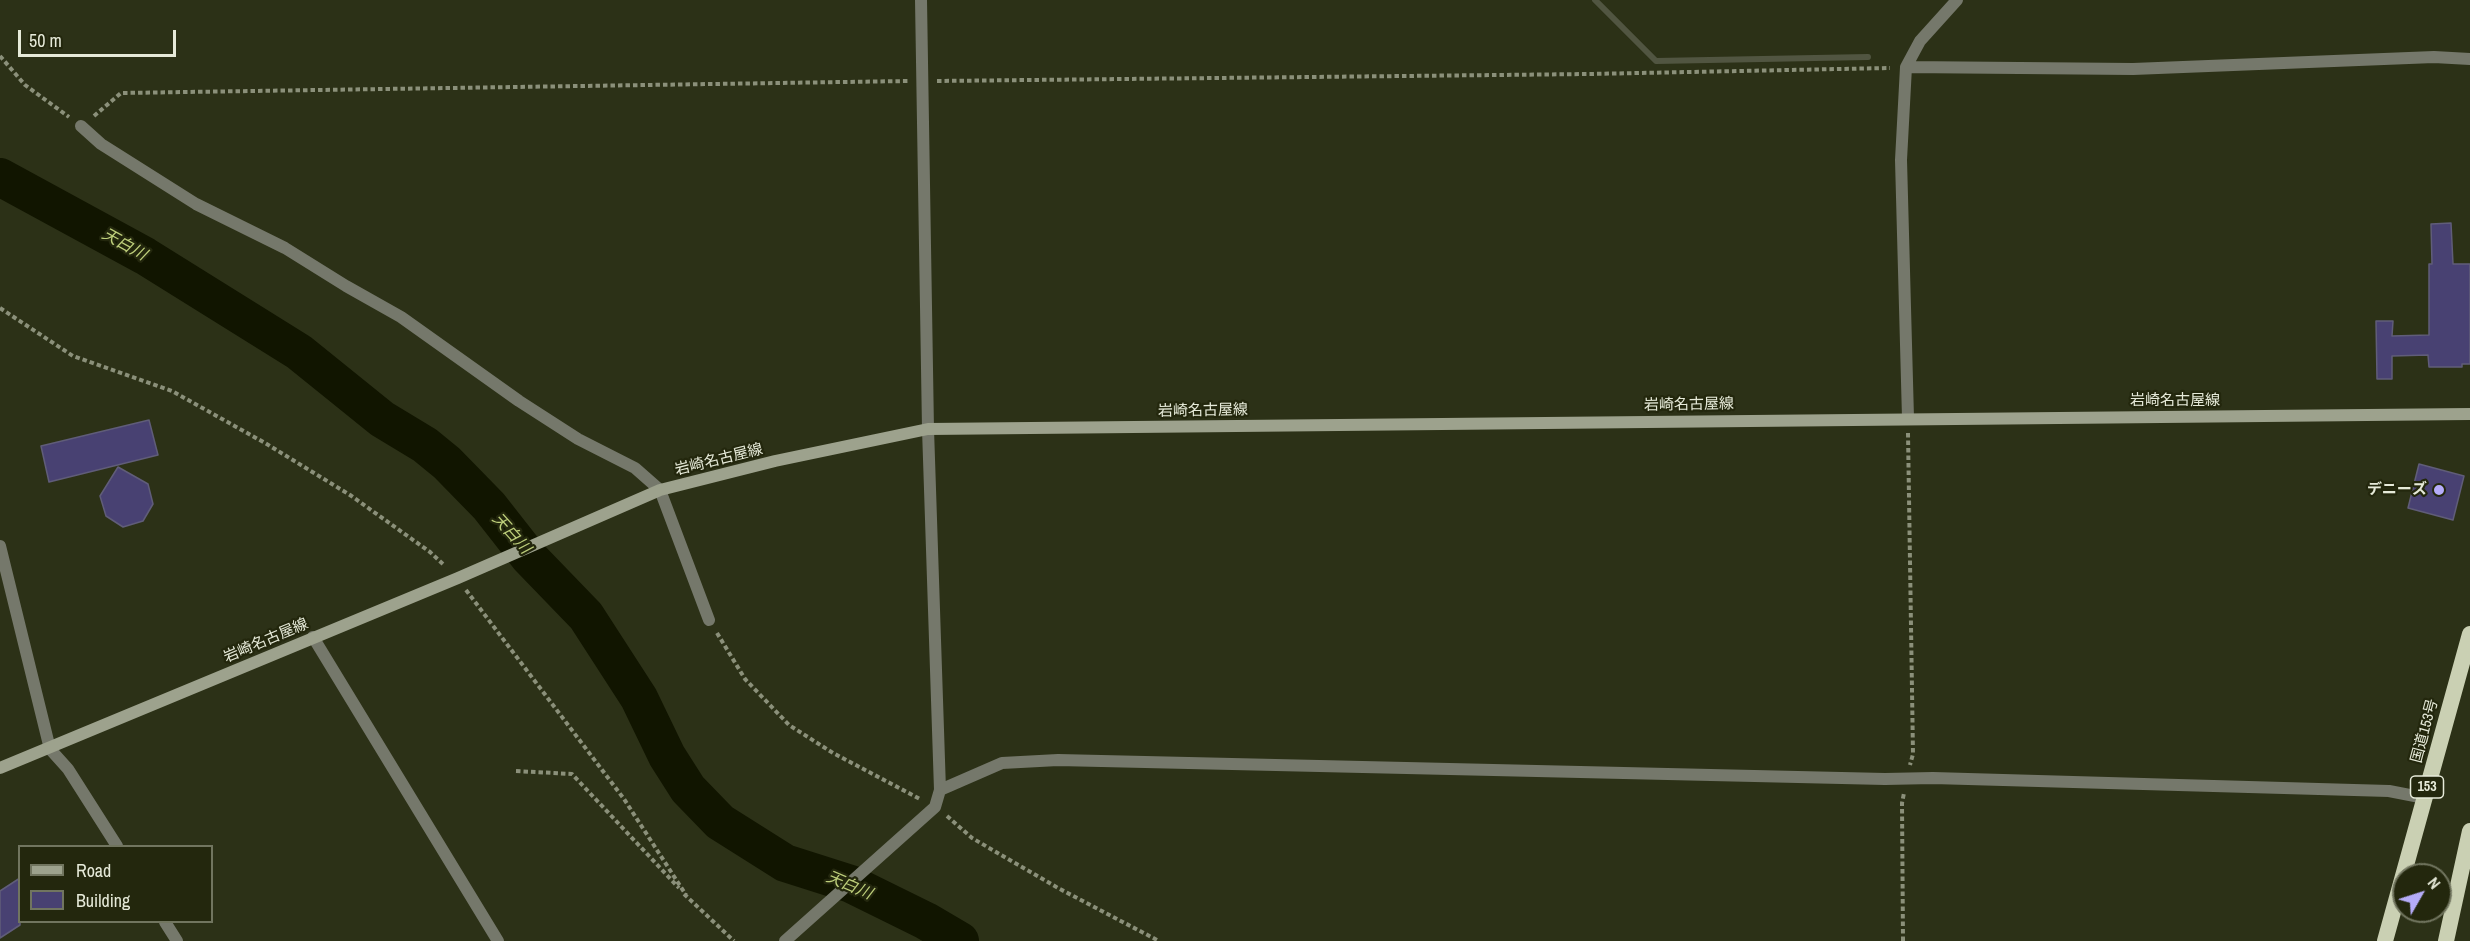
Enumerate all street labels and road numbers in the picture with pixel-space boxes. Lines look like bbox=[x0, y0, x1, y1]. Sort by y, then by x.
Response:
street label: 岩崎名古屋線 bbox=[2130, 392, 2220, 410]
street label: 岩崎名古屋線 bbox=[1644, 395, 1734, 415]
street label: 岩崎名古屋線 bbox=[1158, 401, 1248, 421]
street label: 岩崎名古屋線 bbox=[673, 440, 765, 480]
street label: 岩崎名古屋線 bbox=[221, 615, 311, 667]
street label: 国道153号 bbox=[2408, 697, 2442, 765]
road number: 153 bbox=[2410, 776, 2444, 798]

